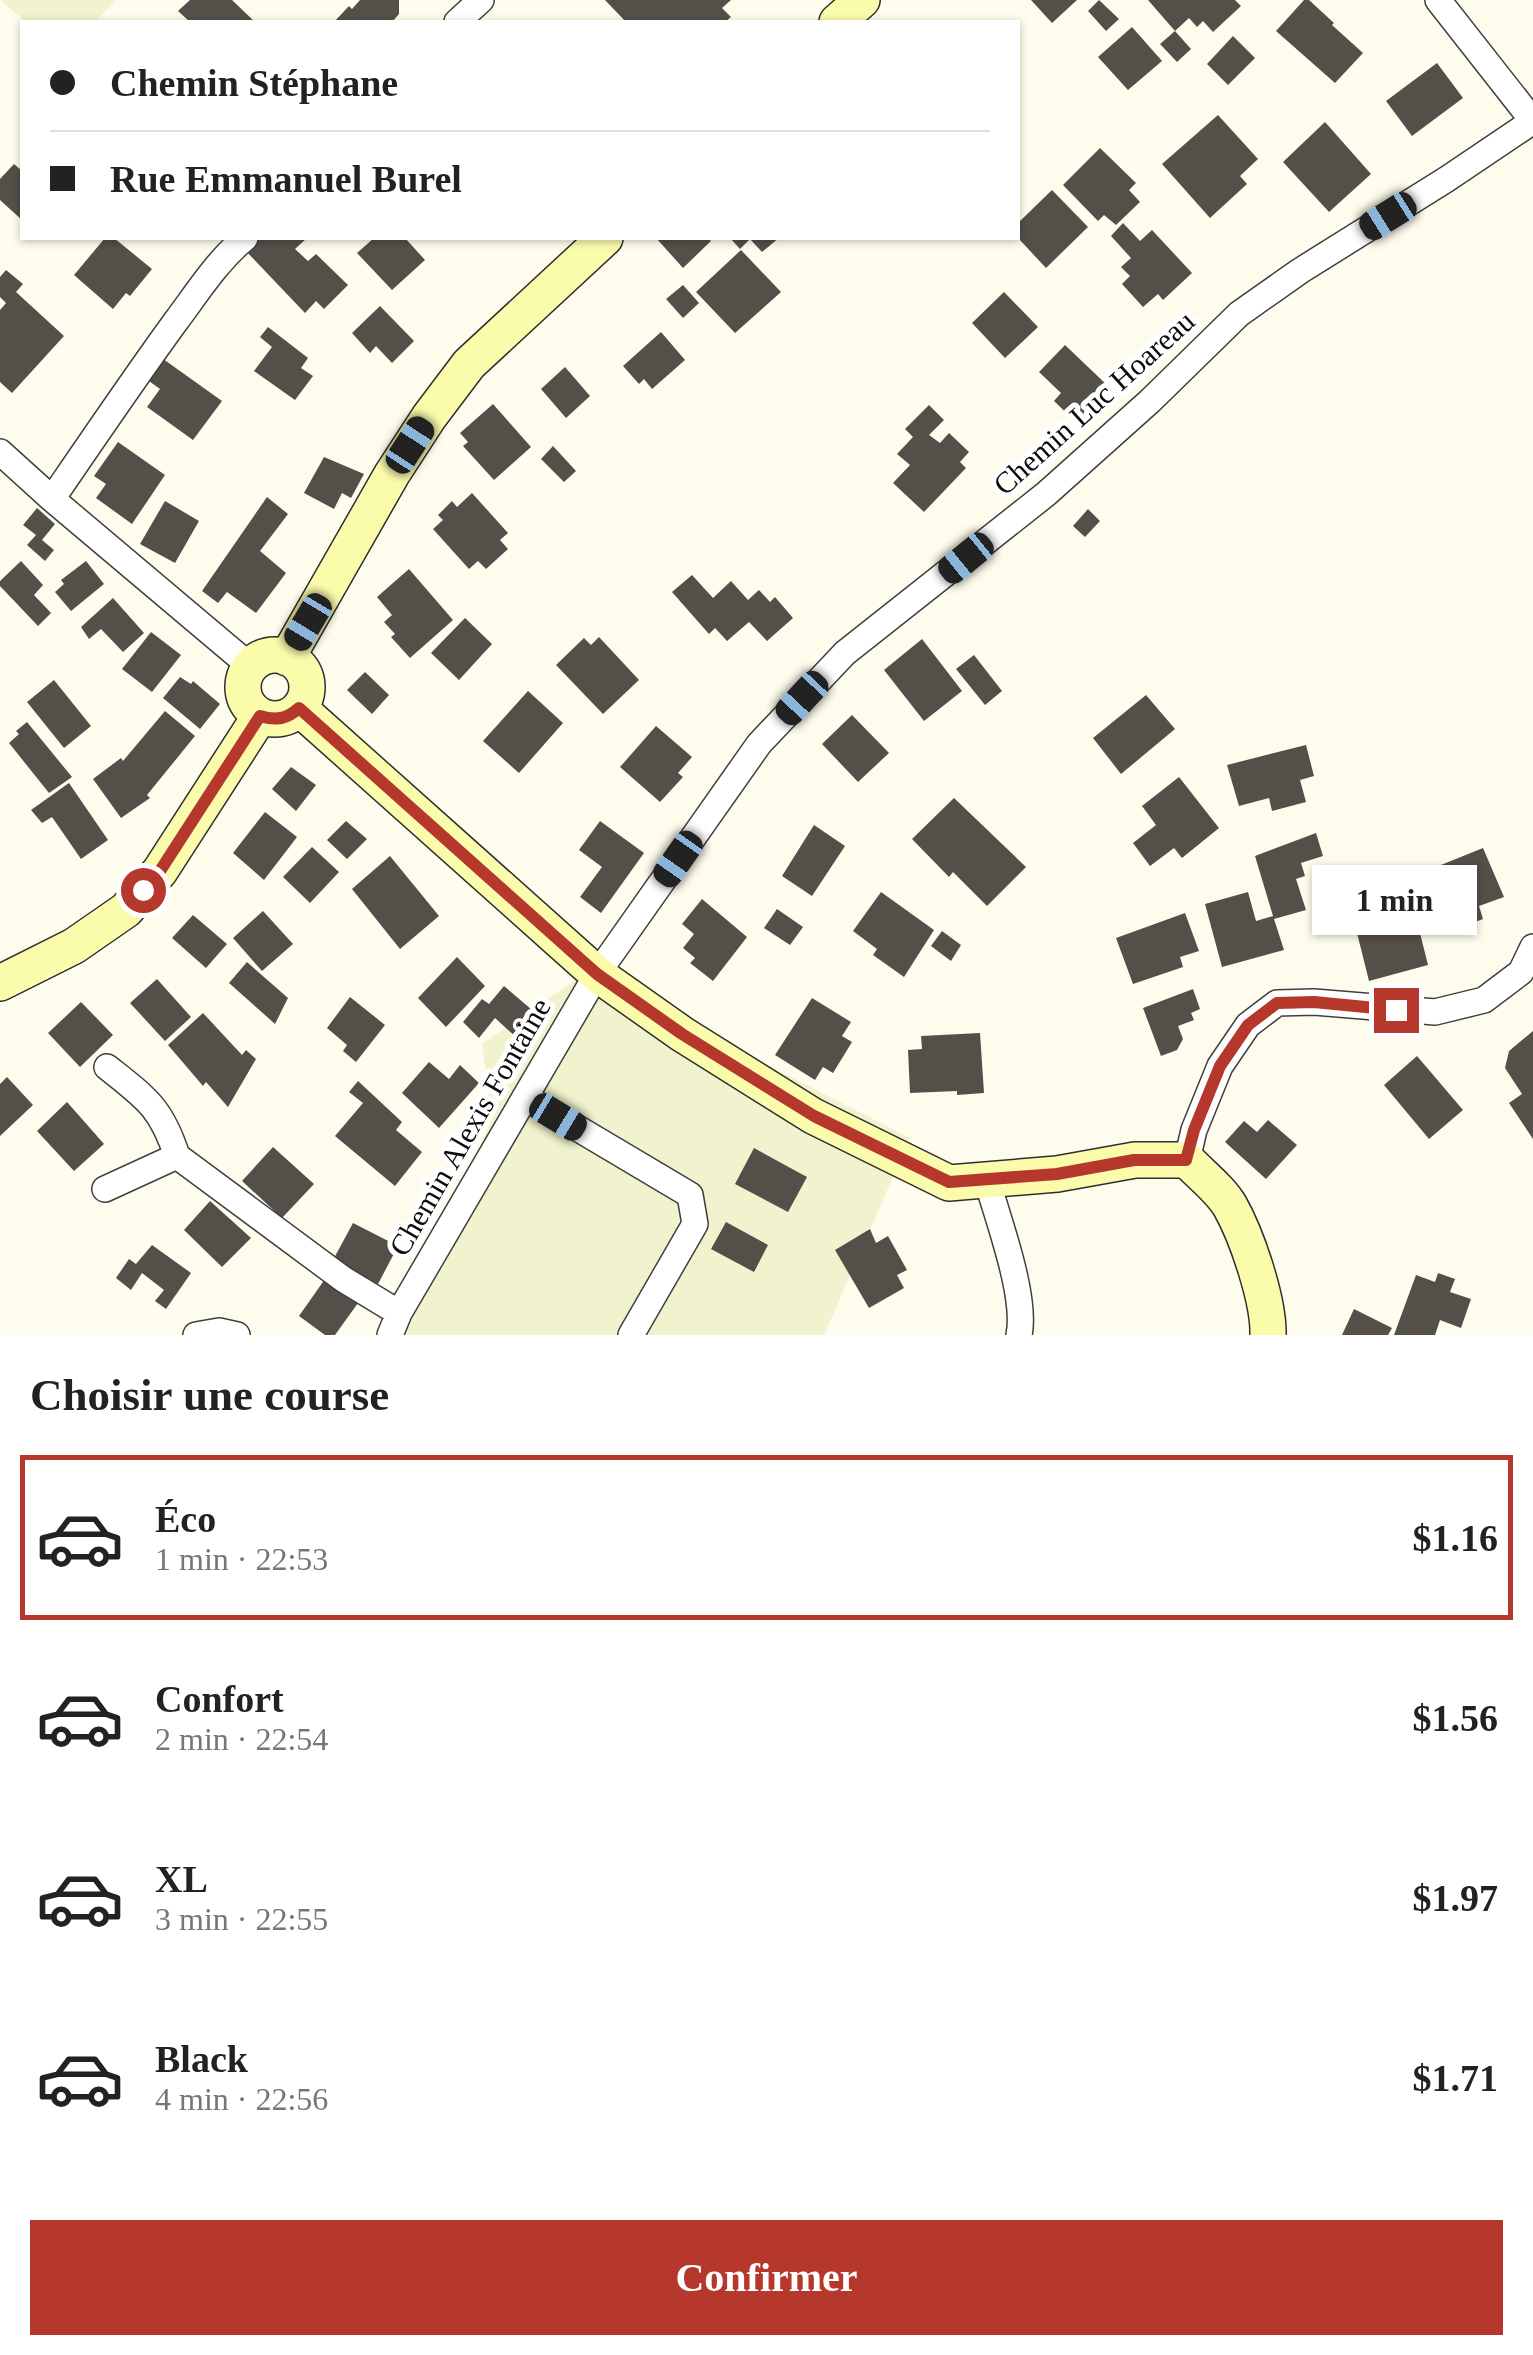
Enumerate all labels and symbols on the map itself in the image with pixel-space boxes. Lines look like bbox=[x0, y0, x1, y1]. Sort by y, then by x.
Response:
car bbox=[1355, 187, 1421, 245]
street label: Chemin Luc Hoareau bbox=[987, 304, 1201, 501]
car bbox=[381, 412, 439, 478]
car bbox=[933, 527, 999, 589]
car bbox=[280, 589, 336, 655]
car bbox=[771, 666, 833, 730]
car bbox=[649, 826, 707, 892]
callout: 1 min bbox=[1314, 865, 1478, 935]
route start bbox=[121, 868, 166, 913]
route end bbox=[1374, 988, 1419, 1033]
street label: Chemin Alexis Fontaine bbox=[382, 992, 557, 1261]
car bbox=[525, 1089, 591, 1145]

